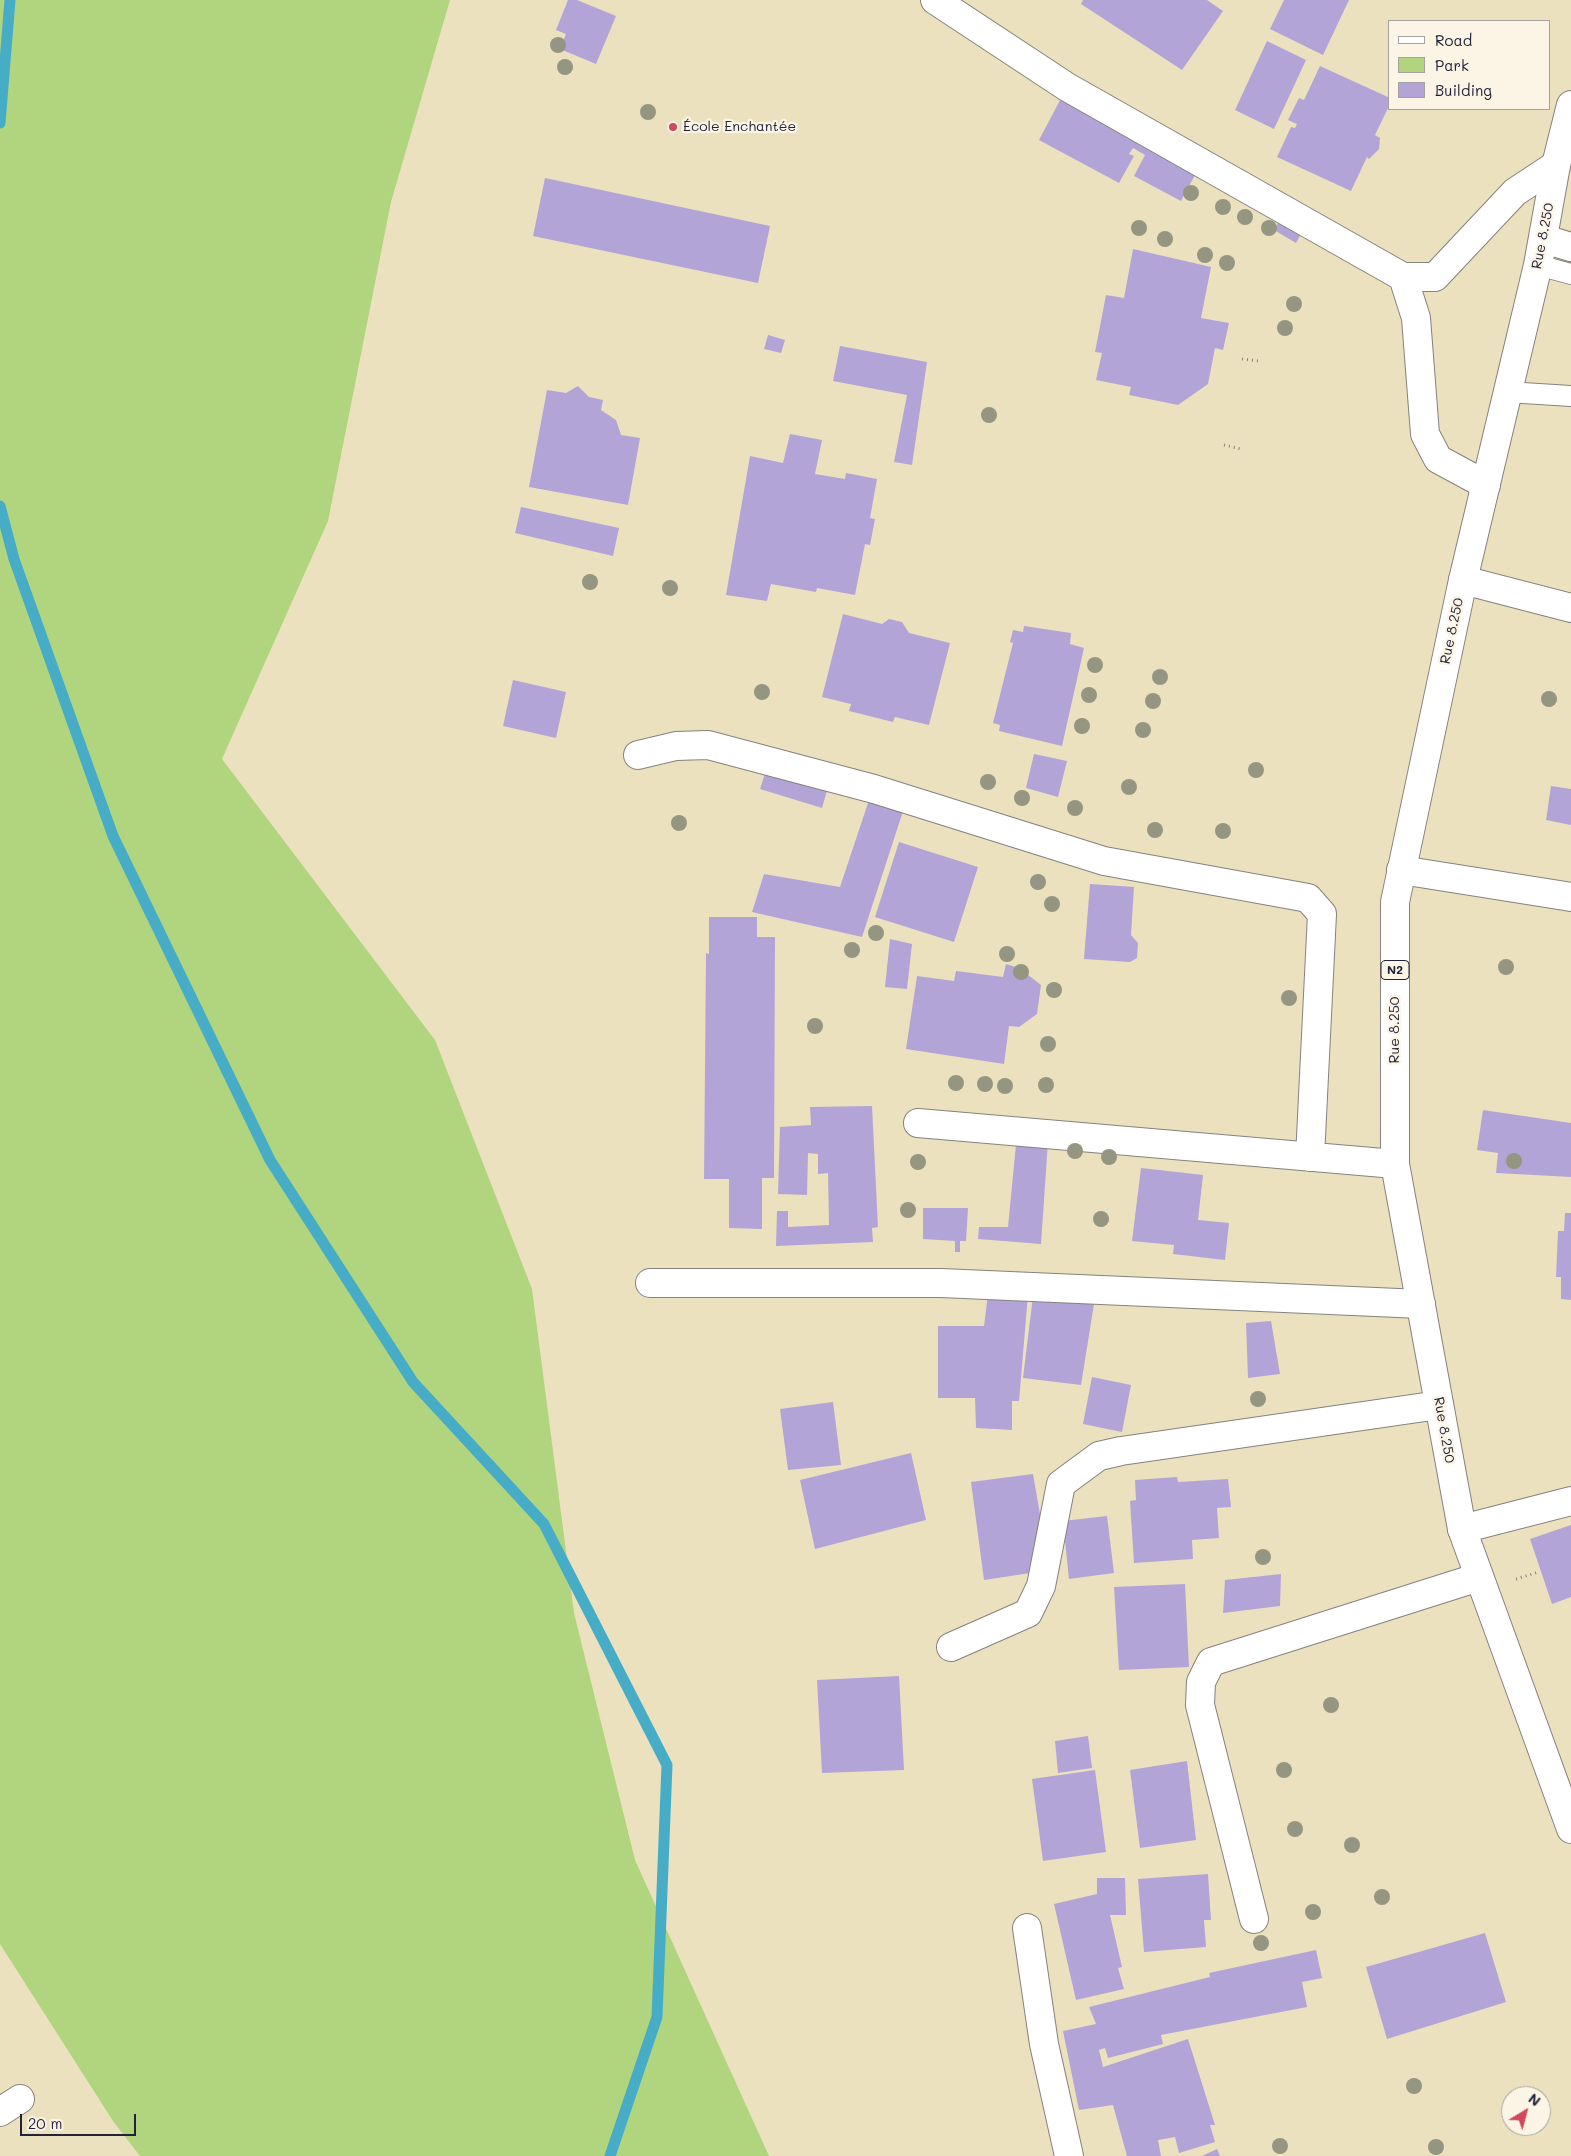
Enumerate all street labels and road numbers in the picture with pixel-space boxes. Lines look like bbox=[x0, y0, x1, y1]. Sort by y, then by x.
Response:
street label: Rue 8.250 bbox=[1528, 202, 1558, 270]
street label: Rue 8.250 bbox=[1437, 596, 1467, 666]
road number: N2 bbox=[1381, 960, 1409, 980]
street label: Rue 8.250 bbox=[1387, 997, 1403, 1063]
street label: Rue 8.250 bbox=[1430, 1396, 1458, 1464]

